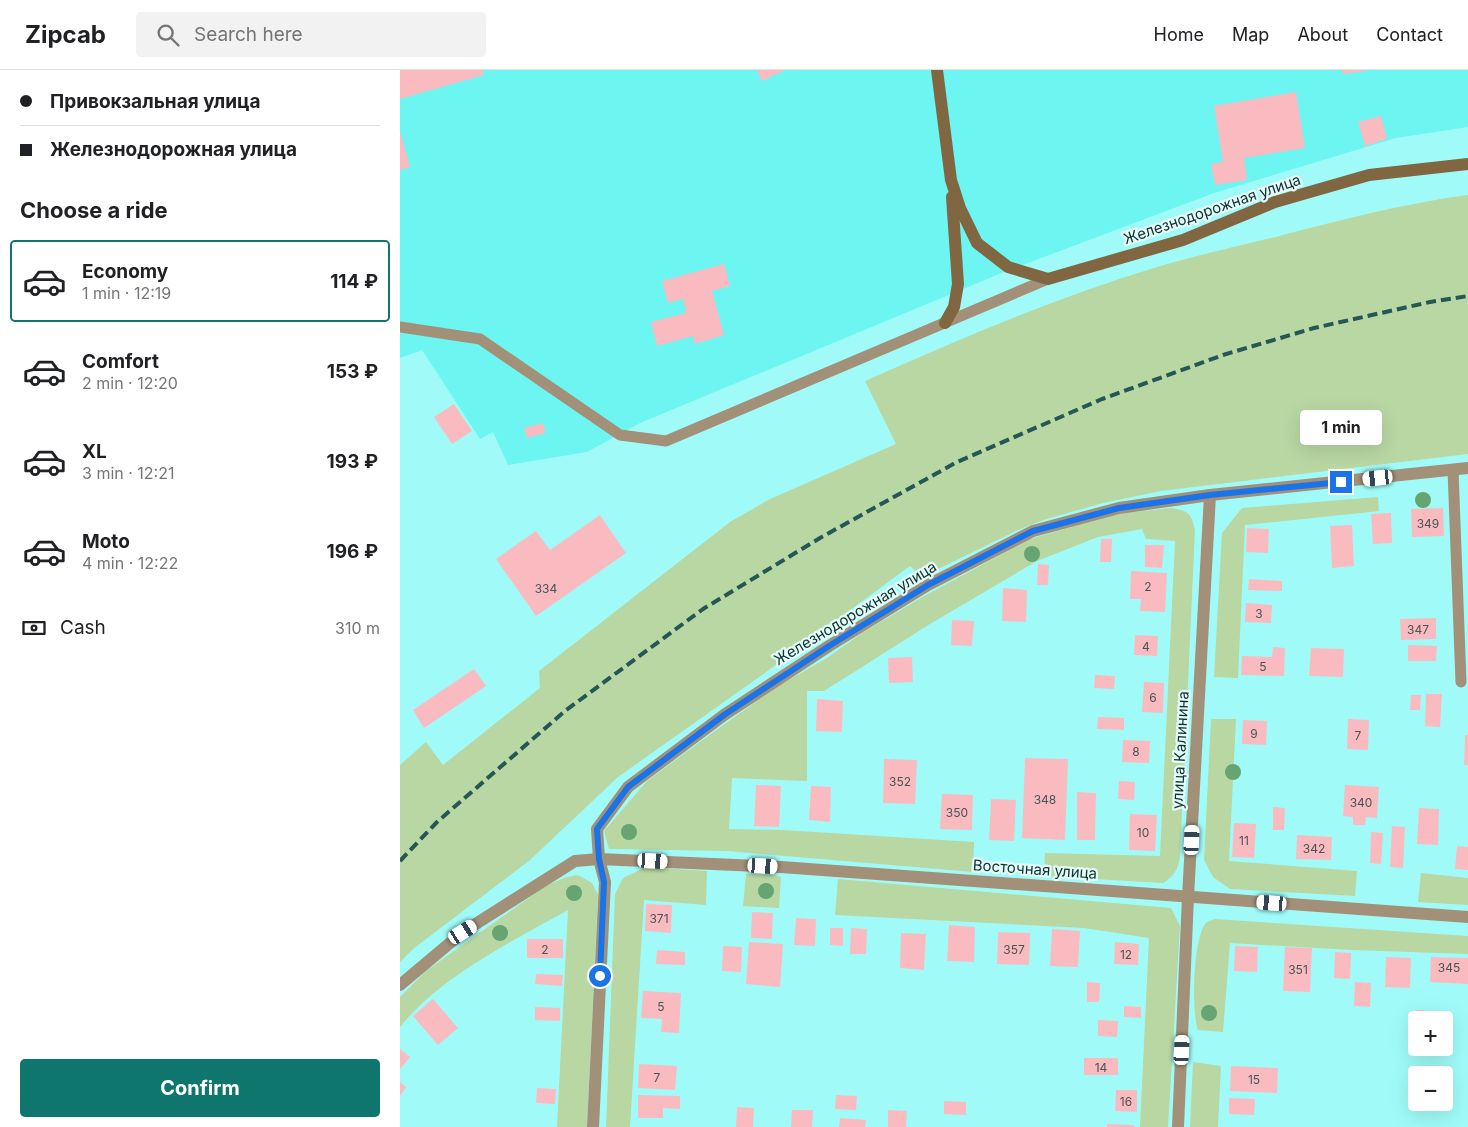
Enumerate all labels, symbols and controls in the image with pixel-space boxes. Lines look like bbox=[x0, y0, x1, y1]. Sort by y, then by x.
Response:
search box bbox=[136, 12, 486, 57]
text: Zipcab bbox=[25, 20, 106, 49]
icon: search bbox=[154, 21, 182, 49]
text: Search here bbox=[194, 23, 303, 46]
text: Home bbox=[1154, 24, 1204, 45]
text: Map bbox=[1232, 24, 1269, 45]
text: About bbox=[1297, 24, 1348, 45]
text: Contact bbox=[1376, 24, 1443, 45]
text: Привокзальная улица bbox=[50, 90, 261, 113]
text: Железнодорожная улица bbox=[50, 138, 297, 161]
street label: Железнодорожная улица bbox=[1121, 170, 1303, 248]
text: Choose a ride bbox=[20, 197, 168, 223]
icon: car bbox=[22, 259, 67, 304]
text: Economy bbox=[82, 260, 168, 283]
text: 114 ₽ bbox=[330, 270, 378, 293]
text: 1 min · 12:19 bbox=[82, 283, 171, 303]
icon: car bbox=[22, 349, 67, 394]
text: Comfort bbox=[82, 350, 159, 373]
text: 153 ₽ bbox=[327, 360, 378, 383]
text: 2 min · 12:20 bbox=[82, 373, 178, 393]
callout: 1 min bbox=[1300, 410, 1382, 444]
text: 1 min bbox=[1321, 417, 1361, 437]
icon: car bbox=[22, 439, 67, 484]
text: XL bbox=[82, 440, 107, 463]
text: 193 ₽ bbox=[327, 450, 378, 473]
text: 3 min · 12:21 bbox=[82, 463, 174, 483]
car bbox=[1362, 469, 1393, 487]
route end bbox=[1330, 471, 1352, 493]
house number: 349 bbox=[1417, 516, 1439, 531]
icon: car bbox=[22, 529, 67, 574]
text: Moto bbox=[82, 530, 130, 553]
text: 196 ₽ bbox=[327, 540, 378, 563]
text: 4 min · 12:22 bbox=[82, 553, 178, 573]
street label: Железнодорожная улица bbox=[770, 557, 940, 669]
house number: 2 bbox=[1144, 579, 1152, 594]
house number: 334 bbox=[535, 581, 558, 596]
house number: 3 bbox=[1255, 606, 1263, 621]
icon: cash bbox=[20, 614, 48, 642]
text: Cash bbox=[60, 616, 106, 639]
text: 310 m bbox=[335, 618, 380, 638]
house number: 347 bbox=[1407, 622, 1429, 637]
house number: 4 bbox=[1142, 639, 1150, 654]
house number: 5 bbox=[1259, 659, 1267, 674]
house number: 6 bbox=[1149, 690, 1157, 705]
street label: улица Калинина bbox=[1167, 691, 1193, 809]
house number: 9 bbox=[1250, 726, 1258, 741]
house number: 7 bbox=[1355, 728, 1362, 743]
house number: 8 bbox=[1132, 744, 1140, 759]
house number: 352 bbox=[889, 774, 911, 789]
house number: 348 bbox=[1034, 792, 1056, 807]
house number: 340 bbox=[1350, 795, 1372, 810]
house number: 350 bbox=[946, 805, 968, 820]
house number: 10 bbox=[1137, 825, 1149, 840]
car bbox=[1183, 825, 1200, 855]
house number: 11 bbox=[1239, 833, 1249, 848]
house number: 342 bbox=[1303, 841, 1325, 856]
car bbox=[637, 853, 668, 869]
street label: Восточная улица bbox=[972, 855, 1098, 883]
car bbox=[747, 858, 778, 874]
car bbox=[1256, 894, 1287, 912]
house number: 371 bbox=[649, 911, 669, 926]
car bbox=[446, 918, 479, 946]
house number: 2 bbox=[541, 942, 549, 957]
house number: 357 bbox=[1003, 942, 1025, 957]
house number: 12 bbox=[1120, 947, 1132, 962]
house number: 345 bbox=[1438, 960, 1460, 975]
house number: 351 bbox=[1288, 962, 1308, 977]
route start bbox=[589, 965, 611, 987]
house number: 5 bbox=[657, 999, 665, 1014]
map controls bbox=[1408, 1011, 1453, 1111]
button: + bbox=[1408, 1011, 1453, 1056]
car bbox=[1173, 1035, 1190, 1065]
button: Confirm bbox=[20, 1059, 380, 1117]
house number: 14 bbox=[1095, 1060, 1108, 1075]
button: − bbox=[1408, 1066, 1453, 1111]
house number: 7 bbox=[654, 1070, 661, 1085]
house number: 15 bbox=[1248, 1072, 1260, 1087]
house number: 16 bbox=[1120, 1094, 1132, 1109]

